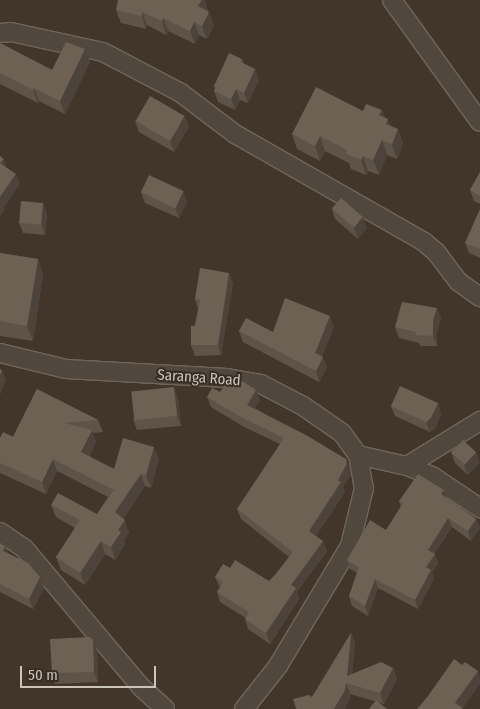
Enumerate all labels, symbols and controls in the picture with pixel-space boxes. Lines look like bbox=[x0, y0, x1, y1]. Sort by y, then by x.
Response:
street label: Saranga Road bbox=[157, 366, 241, 390]
scale bar bbox=[22, 656, 159, 688]
text: 50 m bbox=[28, 666, 58, 684]

